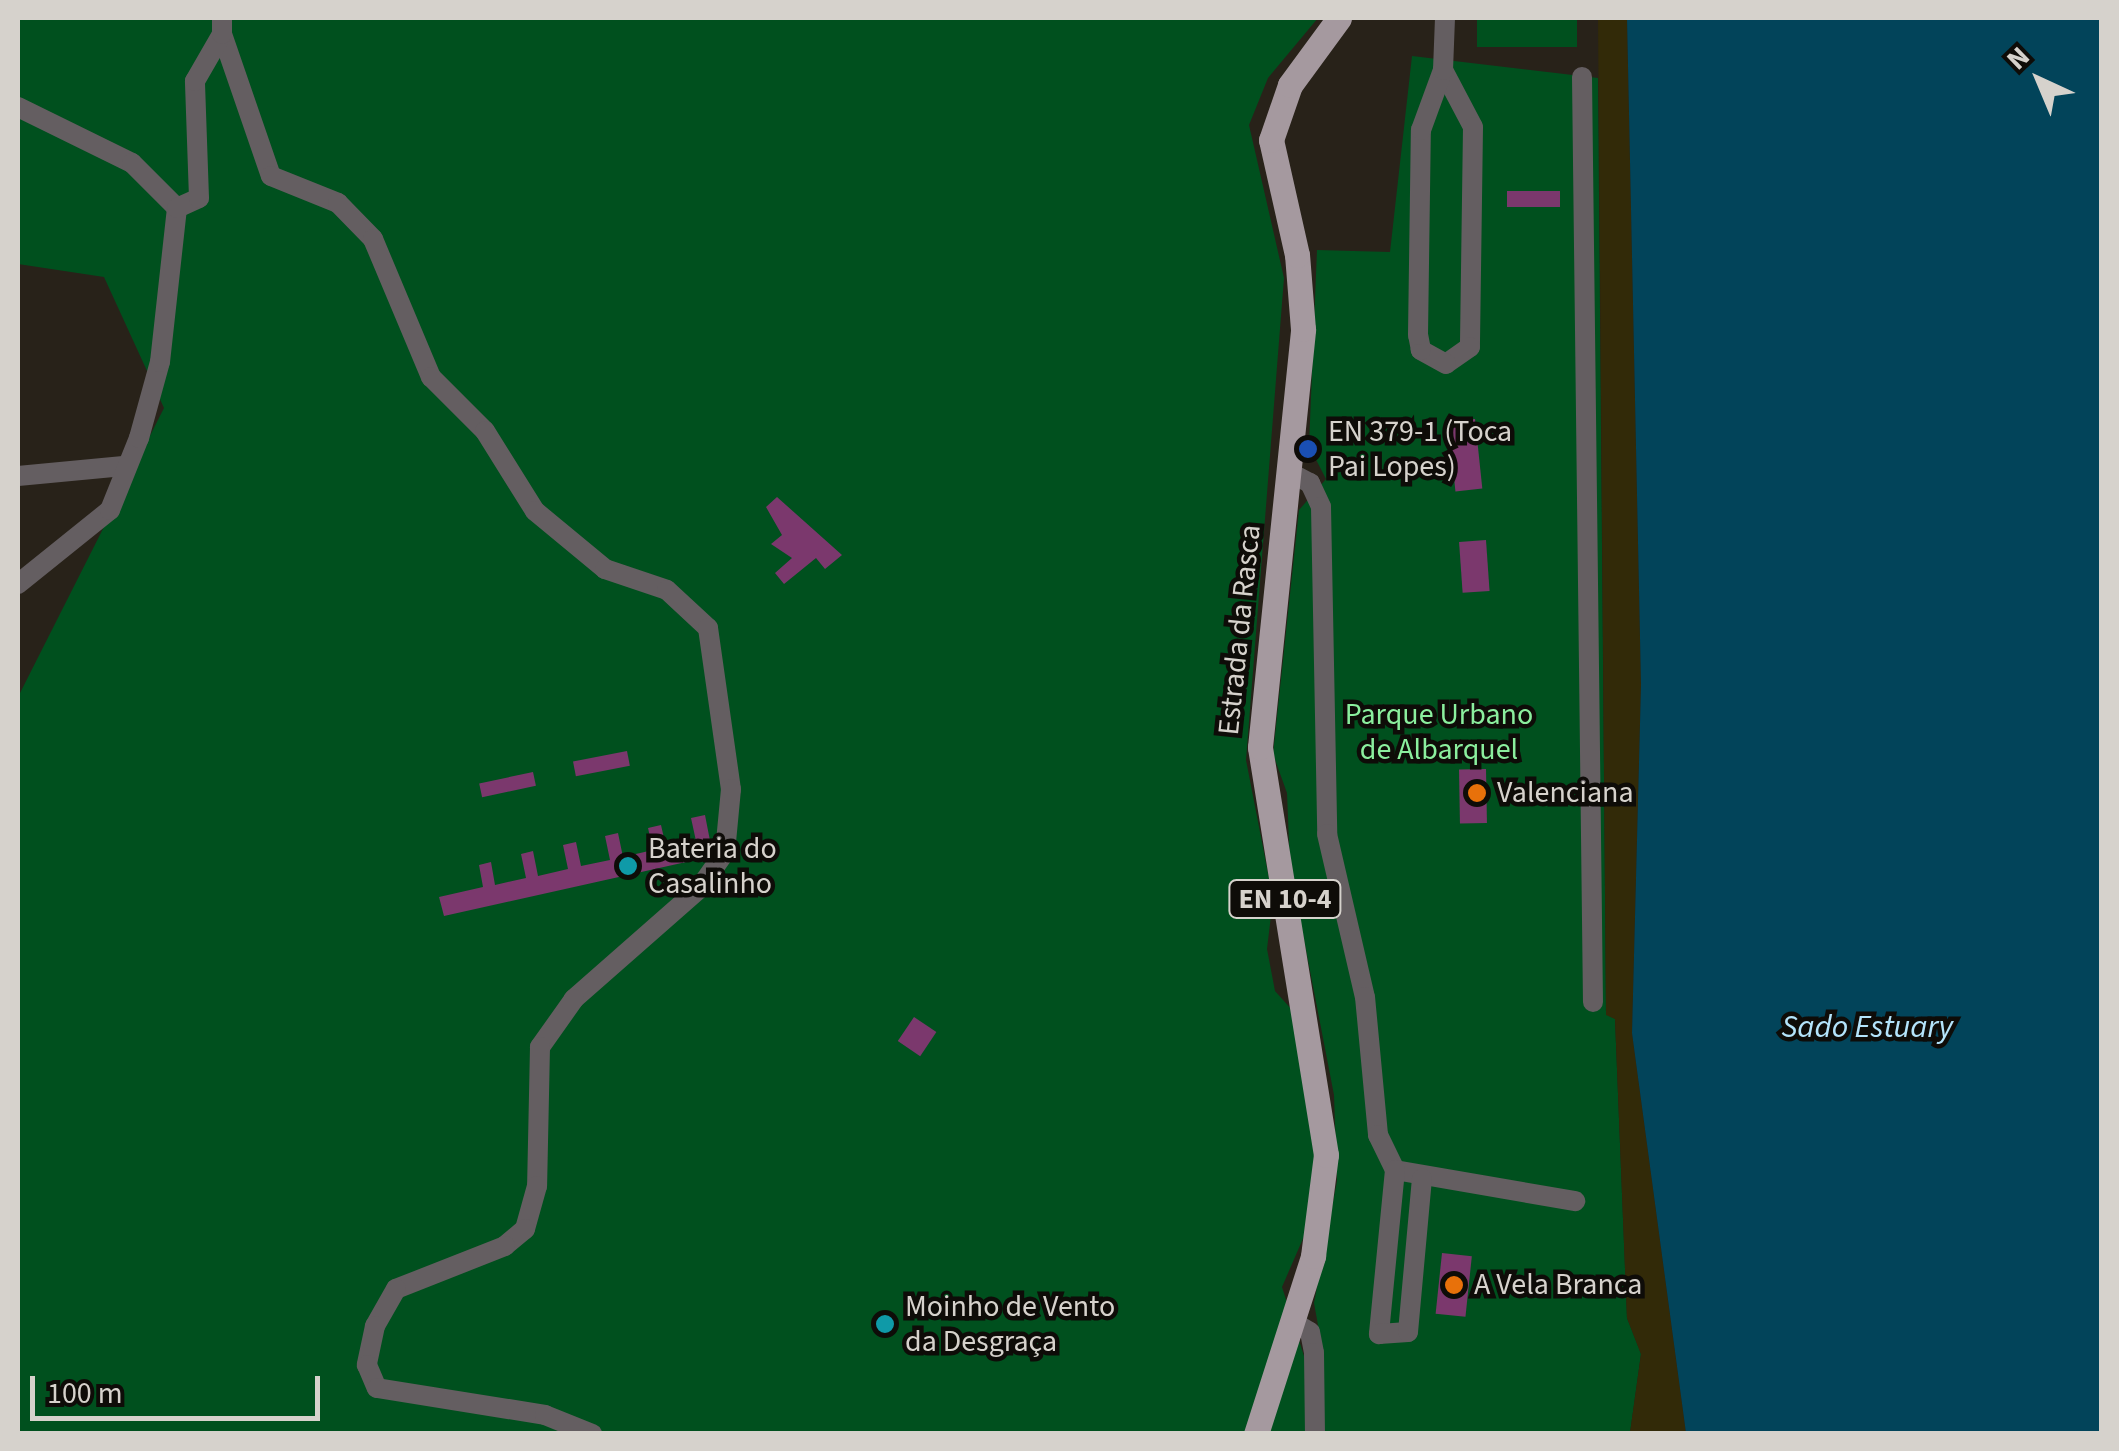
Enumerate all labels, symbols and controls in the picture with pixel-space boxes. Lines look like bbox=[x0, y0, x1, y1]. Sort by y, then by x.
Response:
north arrow bbox=[1989, 30, 2089, 130]
text: N bbox=[1998, 38, 2039, 79]
place label: EN 379-1 (Toca Pai Lopes) bbox=[1328, 414, 1512, 484]
marker: EN 379-1 (Toca Pai Lopes) bbox=[1297, 438, 1319, 460]
street label: Estrada da Rasca bbox=[1211, 523, 1269, 737]
park label: Parque Urbano de Albarquel bbox=[1345, 697, 1533, 768]
place label: Valenciana bbox=[1497, 775, 1634, 811]
marker: Valenciana bbox=[1466, 782, 1488, 804]
place label: Bateria do Casalinho bbox=[648, 831, 777, 902]
marker: Bateria do Casalinho bbox=[617, 855, 639, 877]
road number: EN 10-4 bbox=[1228, 876, 1342, 922]
water label: Sado Estuary bbox=[1781, 1008, 1953, 1046]
place label: A Vela Branca bbox=[1474, 1267, 1642, 1303]
marker: A Vela Branca bbox=[1443, 1274, 1465, 1296]
place label: Moinho de Vento da Desgraça bbox=[905, 1289, 1115, 1360]
marker: Moinho de Vento da Desgraça bbox=[874, 1313, 896, 1335]
scale bar bbox=[35, 1356, 325, 1418]
text: 100 m bbox=[47, 1372, 123, 1415]

